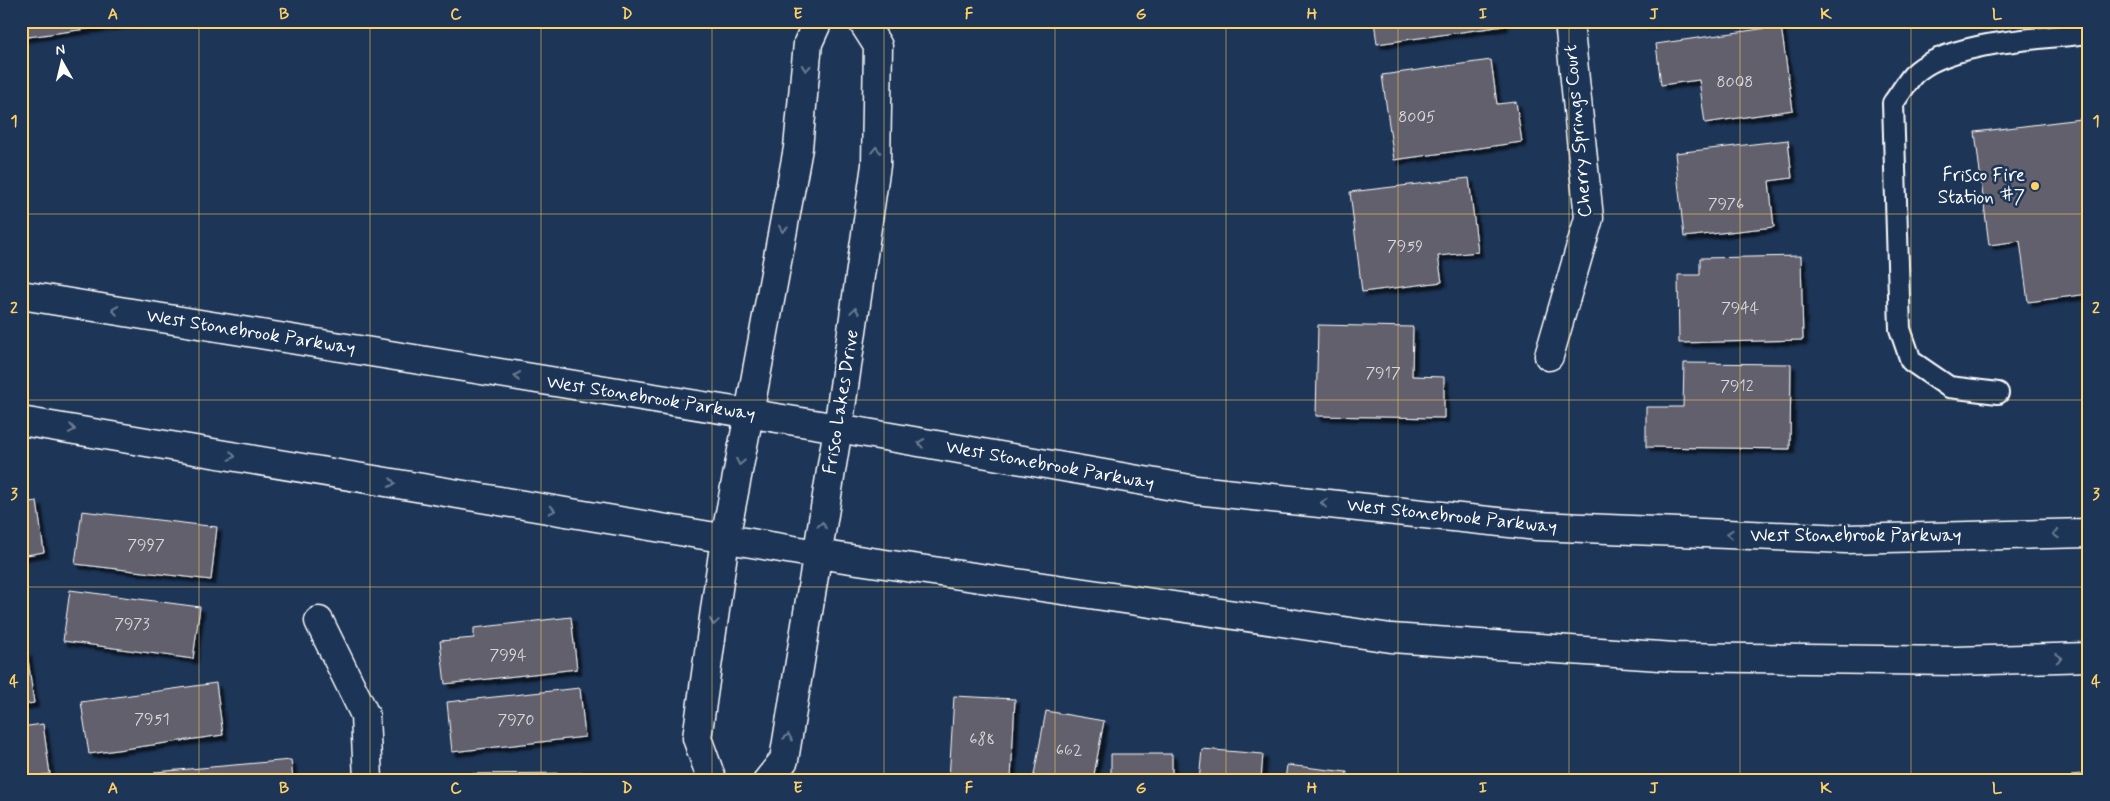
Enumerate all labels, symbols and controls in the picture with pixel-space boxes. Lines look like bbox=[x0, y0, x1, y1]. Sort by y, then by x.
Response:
text: A bbox=[108, 4, 118, 25]
text: B bbox=[279, 4, 289, 25]
text: C bbox=[450, 4, 462, 25]
text: D bbox=[621, 4, 633, 25]
text: E bbox=[793, 4, 803, 25]
text: F bbox=[965, 4, 974, 25]
text: G bbox=[1136, 4, 1147, 25]
text: H bbox=[1307, 4, 1318, 25]
text: I bbox=[1479, 4, 1488, 25]
text: J bbox=[1649, 4, 1659, 25]
text: K bbox=[1820, 4, 1832, 25]
text: L bbox=[1992, 4, 2003, 25]
north arrow bbox=[38, 38, 88, 88]
text: N bbox=[54, 41, 66, 60]
street label: Cherry Springs Court bbox=[1558, 43, 1599, 219]
one-way arrow bbox=[800, 64, 811, 72]
house number: 8008 bbox=[1717, 72, 1753, 93]
house number: 8005 bbox=[1398, 107, 1436, 128]
text: 1 bbox=[10, 111, 18, 132]
text: 1 bbox=[2092, 111, 2100, 132]
one-way arrow bbox=[871, 146, 881, 154]
place label: Frisco Fire Station #7 bbox=[1938, 163, 2025, 210]
marker: Frisco Fire Station #7 bbox=[2029, 180, 2041, 192]
house number: 7976 bbox=[1708, 194, 1744, 215]
one-way arrow bbox=[779, 224, 789, 233]
house number: 7959 bbox=[1387, 236, 1423, 257]
text: 2 bbox=[10, 298, 18, 319]
house number: 7944 bbox=[1721, 298, 1759, 319]
text: 2 bbox=[2092, 298, 2100, 319]
street label: West Stonebrook Parkway bbox=[145, 303, 357, 361]
one-way arrow bbox=[111, 306, 120, 316]
one-way arrow bbox=[849, 306, 859, 315]
street label: Frisco Lakes Drive bbox=[817, 328, 865, 476]
house number: 7917 bbox=[1365, 363, 1401, 384]
street label: West Stonebrook Parkway bbox=[545, 369, 757, 427]
one-way arrow bbox=[513, 371, 521, 382]
house number: 7912 bbox=[1720, 376, 1754, 397]
one-way arrow bbox=[67, 424, 76, 434]
street label: West Stonebrook Parkway bbox=[944, 434, 1156, 496]
one-way arrow bbox=[917, 438, 926, 448]
one-way arrow bbox=[228, 451, 236, 461]
one-way arrow bbox=[735, 457, 745, 466]
one-way arrow bbox=[388, 478, 397, 488]
text: 3 bbox=[10, 484, 18, 505]
text: 3 bbox=[2092, 484, 2100, 505]
street label: West Stonebrook Parkway bbox=[1346, 493, 1558, 539]
one-way arrow bbox=[1320, 498, 1328, 509]
one-way arrow bbox=[549, 504, 557, 515]
one-way arrow bbox=[817, 520, 827, 529]
street label: West Stonebrook Parkway bbox=[1750, 523, 1962, 548]
one-way arrow bbox=[1726, 529, 1734, 539]
one-way arrow bbox=[2052, 529, 2060, 539]
house number: 7997 bbox=[127, 535, 165, 556]
house number: 7973 bbox=[114, 614, 150, 635]
one-way arrow bbox=[709, 618, 719, 626]
house number: 7994 bbox=[490, 645, 526, 666]
one-way arrow bbox=[2055, 653, 2063, 664]
text: 4 bbox=[9, 671, 19, 692]
text: 4 bbox=[2091, 671, 2101, 692]
house number: 7951 bbox=[134, 709, 170, 730]
house number: 7970 bbox=[497, 710, 535, 731]
house number: 688 bbox=[969, 729, 995, 750]
one-way arrow bbox=[782, 733, 792, 741]
house number: 662 bbox=[1056, 740, 1083, 761]
text: A bbox=[108, 778, 118, 799]
text: B bbox=[279, 778, 289, 799]
text: C bbox=[450, 778, 462, 799]
text: D bbox=[621, 778, 633, 799]
text: E bbox=[793, 778, 803, 799]
text: F bbox=[965, 778, 974, 799]
text: G bbox=[1136, 778, 1147, 799]
text: H bbox=[1307, 778, 1318, 799]
text: I bbox=[1479, 778, 1488, 799]
text: J bbox=[1649, 778, 1659, 799]
text: K bbox=[1820, 778, 1832, 799]
text: L bbox=[1992, 778, 2003, 799]

